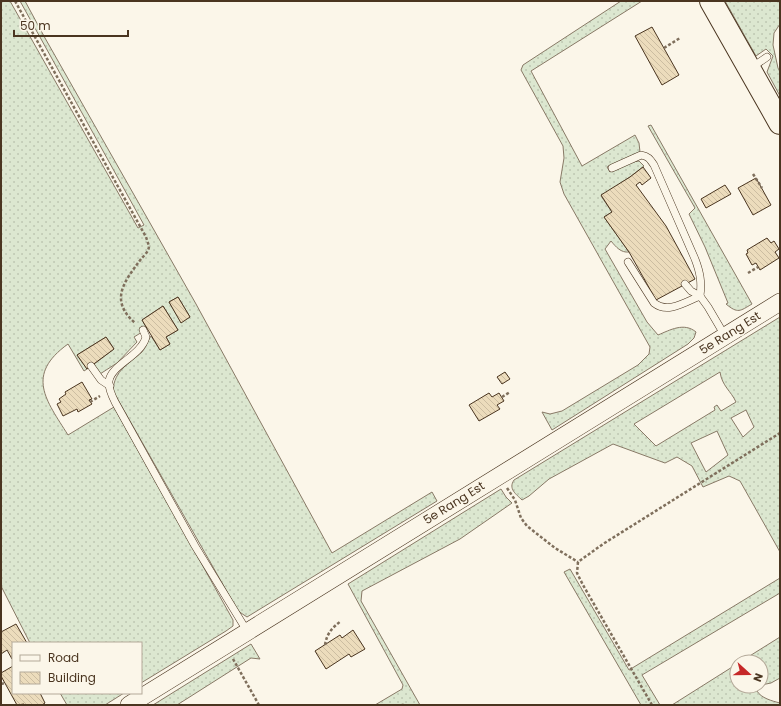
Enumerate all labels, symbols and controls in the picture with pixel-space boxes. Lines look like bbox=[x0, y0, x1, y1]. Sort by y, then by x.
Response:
scale bar bbox=[14, 12, 128, 38]
text: 50 m bbox=[20, 17, 51, 34]
street label: 5e Rang Est bbox=[696, 307, 764, 358]
street label: 5e Rang Est bbox=[420, 477, 488, 528]
legend bbox=[12, 642, 142, 694]
text: Road bbox=[48, 649, 79, 666]
north arrow bbox=[729, 654, 769, 694]
text: Building bbox=[48, 669, 96, 686]
text: N bbox=[749, 671, 767, 684]

